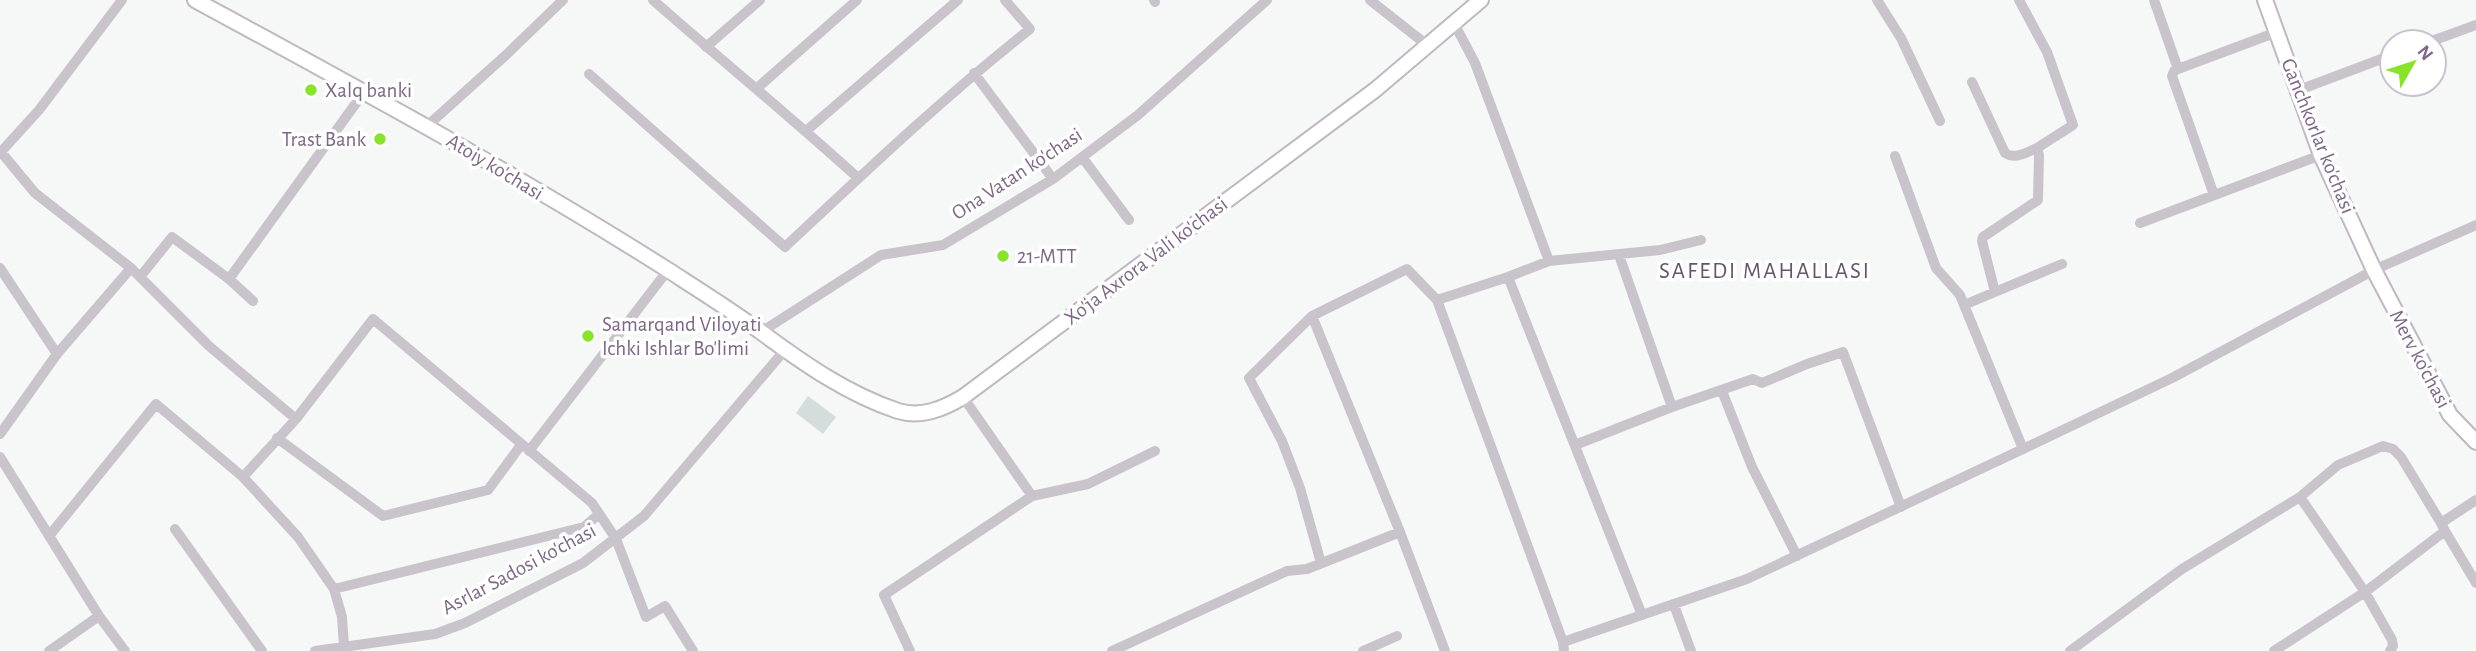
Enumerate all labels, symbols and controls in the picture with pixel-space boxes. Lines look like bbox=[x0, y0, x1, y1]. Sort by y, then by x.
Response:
north arrow bbox=[2378, 28, 2448, 98]
text: N bbox=[2414, 42, 2437, 64]
street label: Ganchkorlar ko'chasi bbox=[2277, 55, 2359, 217]
place label: Xalq banki bbox=[325, 80, 412, 101]
marker: Xalq banki bbox=[303, 82, 319, 98]
street label: Ona Vatan ko'chasi bbox=[948, 124, 1086, 224]
place label: Trast Bank bbox=[282, 129, 366, 150]
street label: Atoiy ko'chasi bbox=[443, 130, 547, 204]
marker: Trast Bank bbox=[372, 131, 388, 147]
street label: Xo'ja Axrora Vali ko'chasi bbox=[1061, 193, 1231, 329]
place label: 21-MTT bbox=[1017, 246, 1077, 267]
marker: 21-MTT bbox=[995, 248, 1011, 264]
district label: SAFEDI MAHALLASI bbox=[1659, 260, 1871, 283]
street label: Merv ko'chasi bbox=[2385, 306, 2455, 412]
place label: Samarqand Viloyati Ichki Ishlar Bo'limi bbox=[602, 314, 762, 359]
marker: Samarqand Viloyati Ichki Ishlar Bo'limi bbox=[580, 328, 596, 344]
street label: Asrlar Sadosi ko'chasi bbox=[439, 520, 599, 618]

